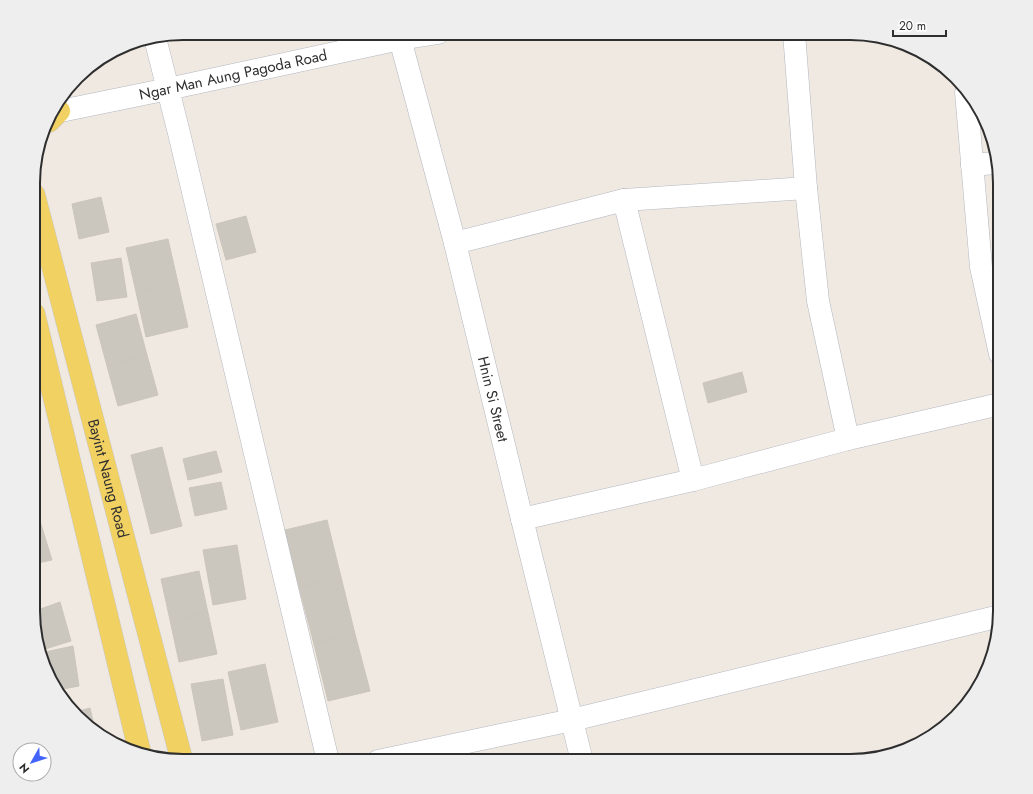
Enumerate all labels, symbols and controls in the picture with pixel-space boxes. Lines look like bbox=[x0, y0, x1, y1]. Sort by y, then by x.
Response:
scale bar bbox=[893, 12, 946, 38]
text: 20 m bbox=[899, 17, 926, 35]
street label: Ngar Man Aung Pagoda Road bbox=[137, 44, 329, 106]
street label: Hnin Si Street bbox=[472, 354, 514, 445]
street label: Bayint Naung Road bbox=[82, 417, 134, 540]
north arrow bbox=[12, 742, 52, 782]
text: N bbox=[15, 760, 33, 777]

